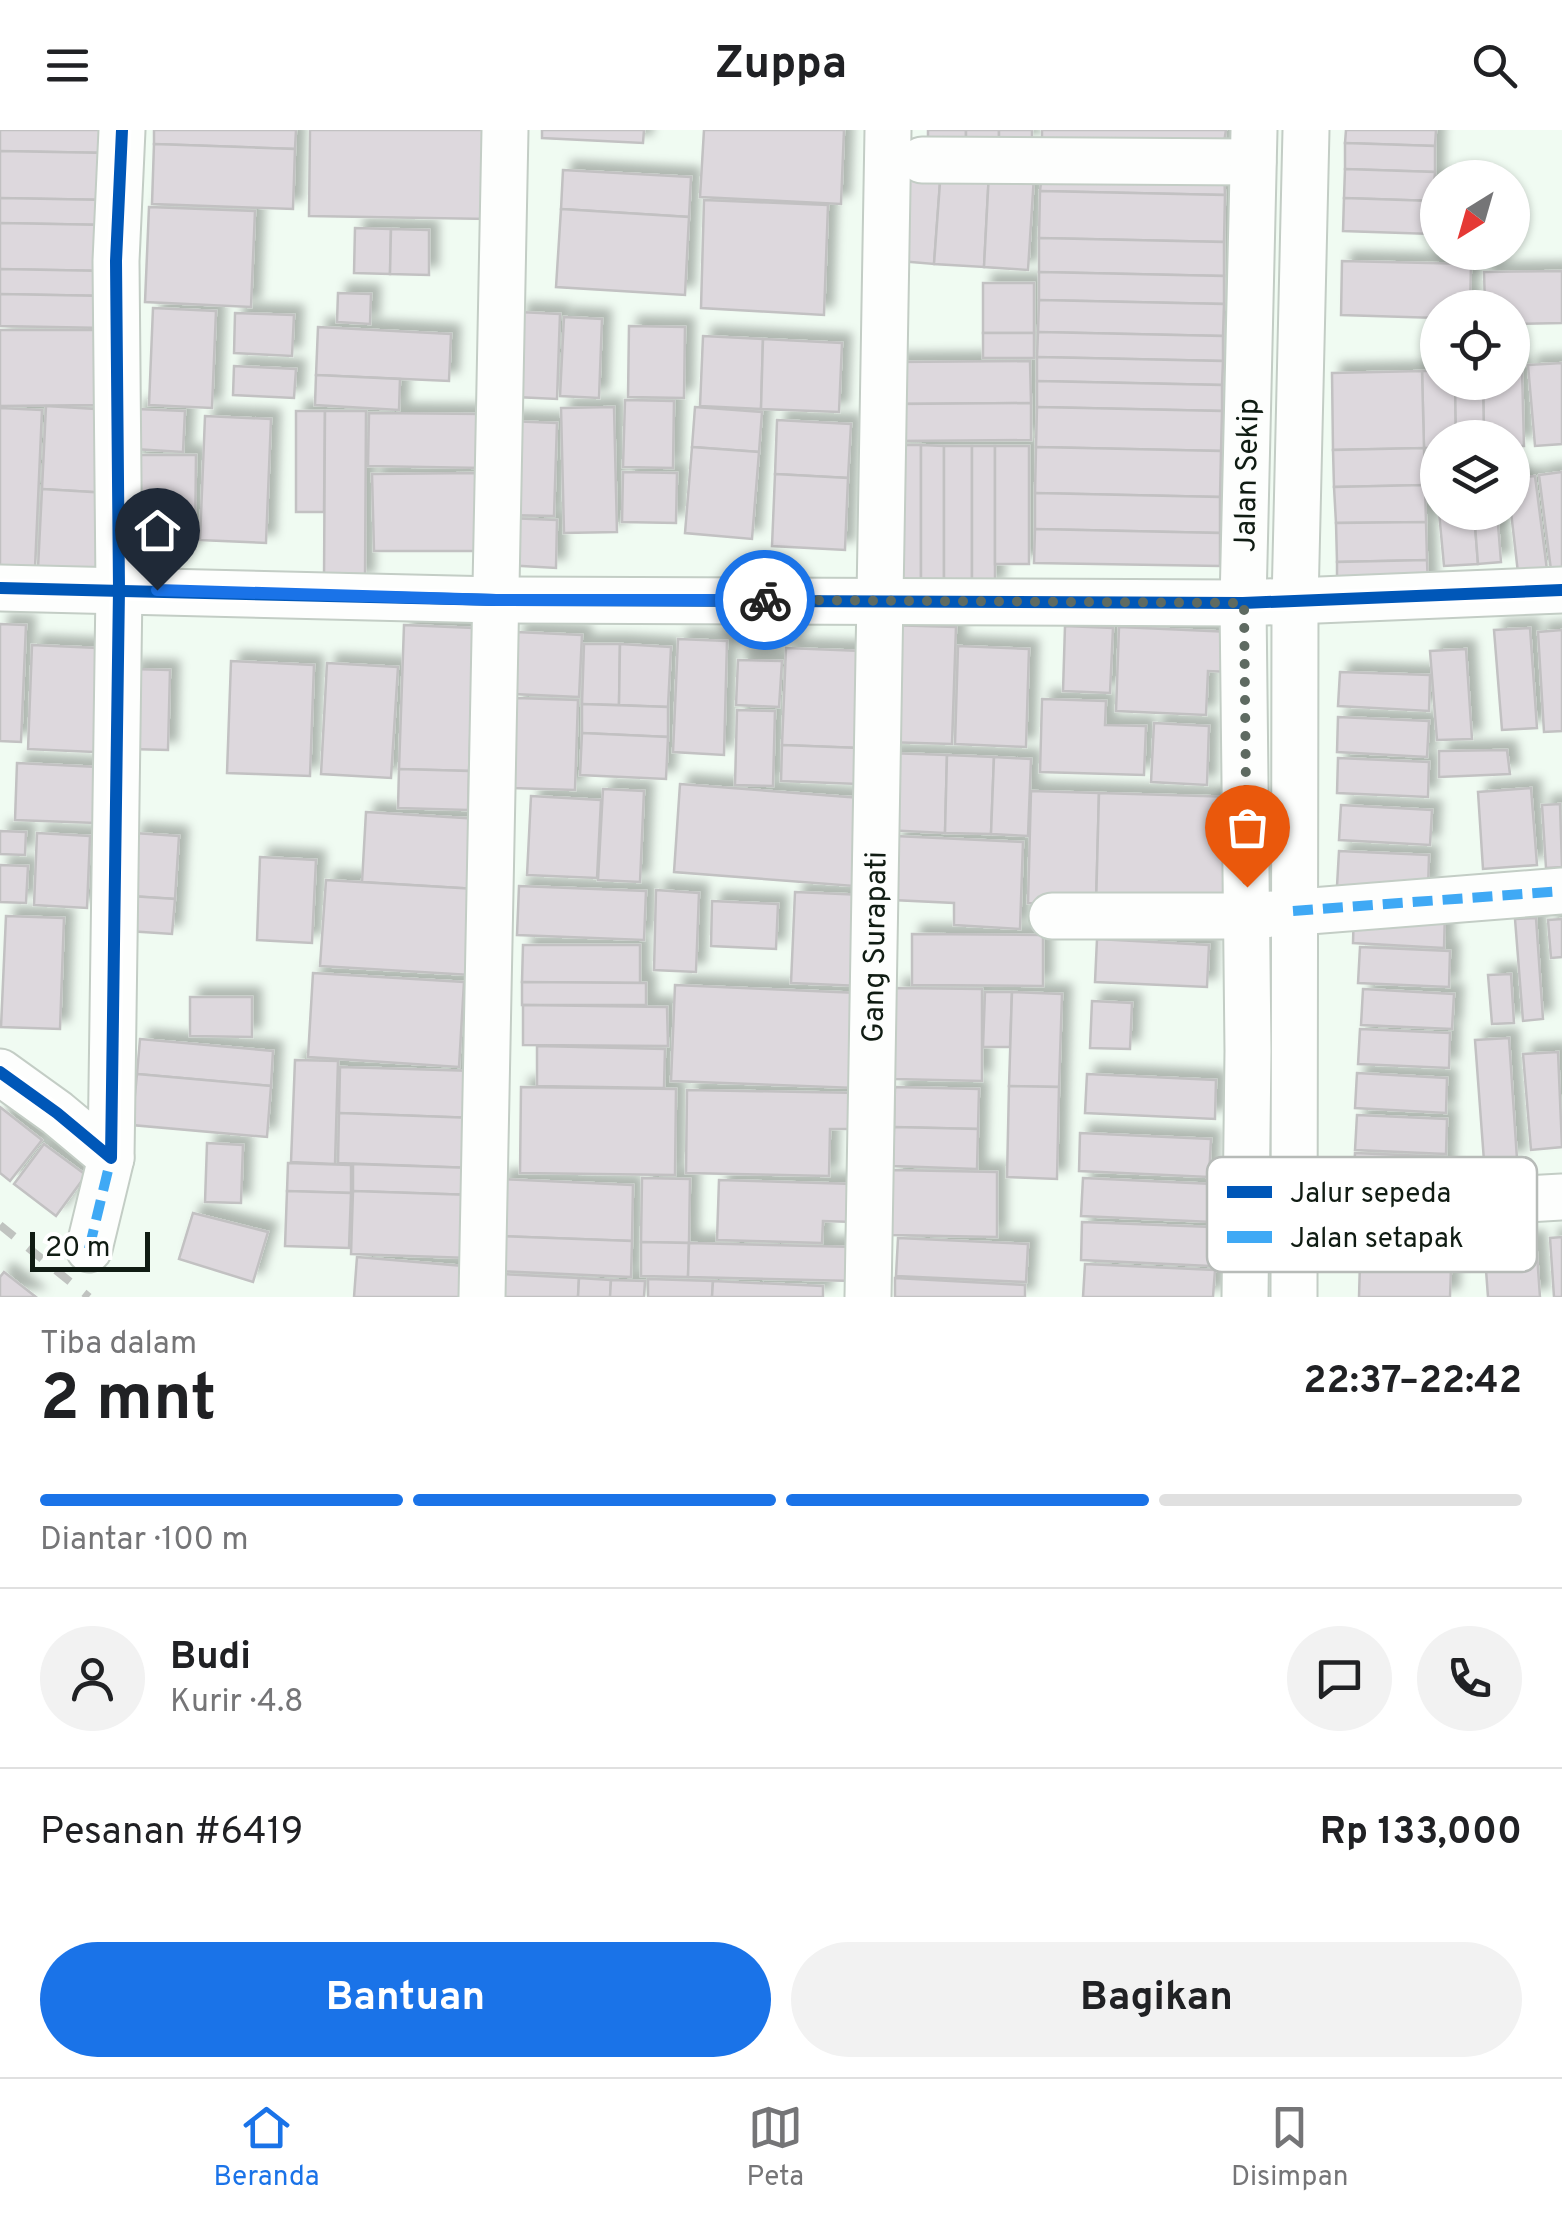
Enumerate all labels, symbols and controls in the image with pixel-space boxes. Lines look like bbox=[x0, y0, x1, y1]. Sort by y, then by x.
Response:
text: Zuppa bbox=[715, 37, 847, 94]
icon: menu bbox=[40, 38, 95, 93]
icon: search bbox=[1467, 38, 1522, 93]
north arrow bbox=[1420, 160, 1530, 270]
map controls bbox=[1420, 160, 1530, 530]
button: locate bbox=[1420, 290, 1530, 400]
street label: Jalan Sekip bbox=[1228, 398, 1269, 553]
button: layers bbox=[1420, 420, 1530, 530]
pin bbox=[115, 488, 200, 591]
icon: home bbox=[130, 503, 185, 558]
courier bbox=[715, 550, 815, 650]
icon: bike bbox=[738, 573, 793, 628]
pin bbox=[1205, 785, 1290, 888]
icon: bag bbox=[1220, 800, 1275, 855]
street label: Gang Surapati bbox=[856, 851, 897, 1043]
legend bbox=[1207, 1157, 1537, 1272]
text: Jalur sepeda bbox=[1290, 1177, 1451, 1213]
text: Jalan setapak bbox=[1290, 1222, 1464, 1258]
scale bar bbox=[30, 1227, 150, 1272]
text: 20 m bbox=[45, 1231, 110, 1267]
text: Tiba dalam bbox=[40, 1325, 197, 1365]
text: 22:37–22:42 bbox=[1303, 1358, 1522, 1407]
text: 2 mnt bbox=[40, 1361, 216, 1443]
text: Diantar · 100 m bbox=[40, 1521, 249, 1561]
button: person bbox=[40, 1626, 145, 1731]
button: chat bbox=[1287, 1626, 1392, 1731]
button: phone bbox=[1417, 1626, 1522, 1731]
text: Budi bbox=[170, 1634, 251, 1683]
text: Kurir · 4.8 bbox=[170, 1683, 304, 1723]
text: Pesanan #6419 bbox=[40, 1809, 304, 1858]
text: Rp 133,000 bbox=[1320, 1809, 1522, 1858]
button: Bantuan bbox=[40, 1942, 771, 2057]
button: Bagikan bbox=[791, 1942, 1522, 2057]
tab: Beranda bbox=[213, 2100, 320, 2196]
tab: Peta bbox=[746, 2100, 804, 2196]
tab: Disimpan bbox=[1231, 2100, 1349, 2196]

